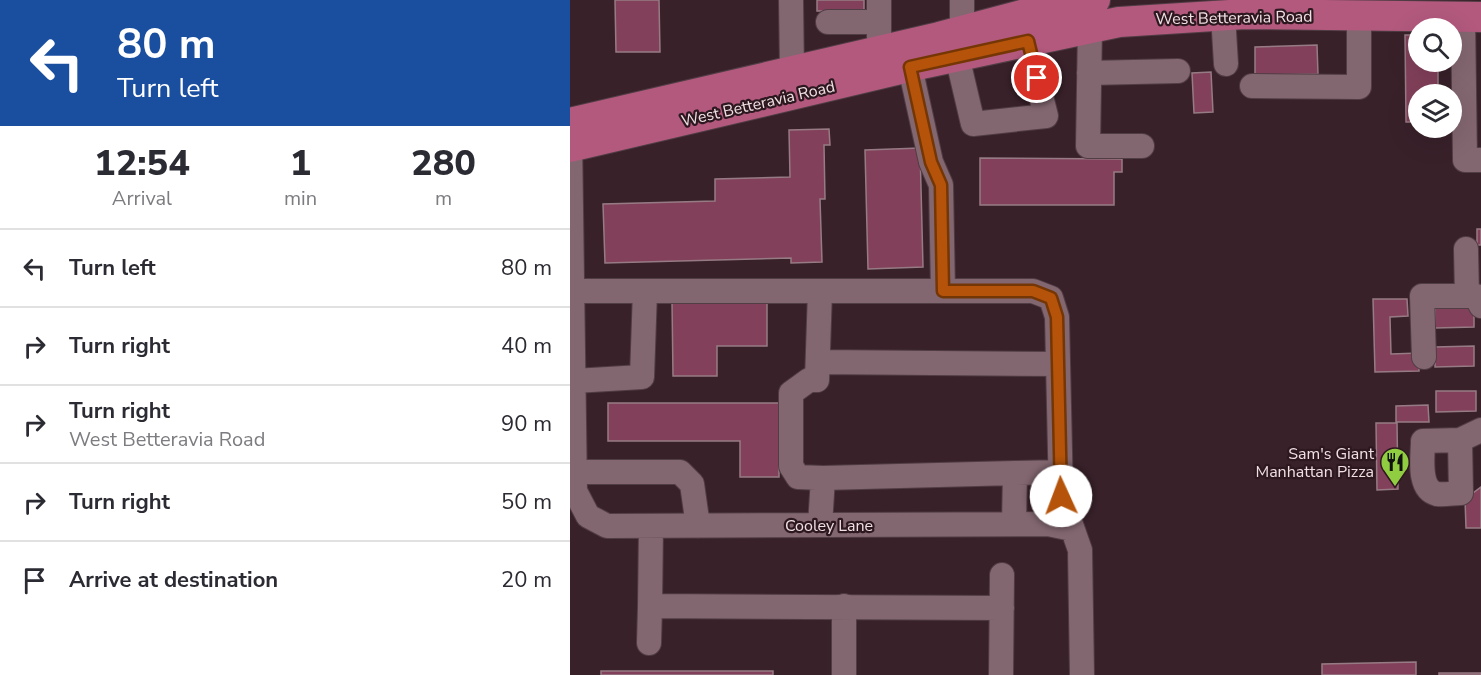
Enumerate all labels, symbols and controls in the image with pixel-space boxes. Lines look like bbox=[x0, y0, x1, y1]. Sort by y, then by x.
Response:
street label: West Betteravia Road bbox=[1155, 6, 1313, 30]
text: 80 m bbox=[117, 16, 216, 73]
map controls bbox=[1408, 18, 1462, 138]
button: search bbox=[1408, 18, 1462, 72]
icon: left bbox=[18, 24, 96, 102]
pin bbox=[1011, 52, 1062, 103]
icon: arrive bbox=[1020, 61, 1053, 94]
text: Turn left bbox=[117, 70, 218, 107]
street label: West Betteravia Road bbox=[679, 76, 837, 132]
button: layers bbox=[1408, 84, 1462, 138]
text: 12:54 bbox=[94, 139, 190, 188]
text: 1 bbox=[290, 139, 311, 188]
text: 280 bbox=[411, 139, 476, 188]
text: Arrival bbox=[112, 185, 172, 212]
text: min bbox=[284, 185, 317, 212]
text: m bbox=[435, 185, 452, 212]
icon: left bbox=[18, 252, 51, 285]
text: Turn left bbox=[69, 253, 156, 283]
text: 80 m bbox=[501, 253, 552, 283]
icon: right bbox=[18, 330, 51, 363]
text: Turn right bbox=[69, 331, 170, 361]
text: 40 m bbox=[501, 331, 552, 361]
text: Turn right bbox=[69, 396, 170, 426]
icon: right bbox=[18, 408, 51, 441]
text: 90 m bbox=[501, 409, 552, 439]
text: West Betteravia Road bbox=[69, 426, 265, 453]
place label: Sam's Giant Manhattan Pizza bbox=[1255, 443, 1374, 483]
restaurant icon: Sam's Giant Manhattan Pizza bbox=[1379, 446, 1411, 488]
position arrow bbox=[1029, 464, 1093, 528]
icon: right bbox=[18, 486, 51, 519]
text: Turn right bbox=[69, 487, 170, 517]
text: 50 m bbox=[501, 487, 552, 517]
street label: Cooley Lane bbox=[785, 515, 873, 537]
icon: arrive bbox=[18, 564, 51, 597]
text: Arrive at destination bbox=[69, 565, 278, 595]
text: 20 m bbox=[501, 565, 552, 595]

